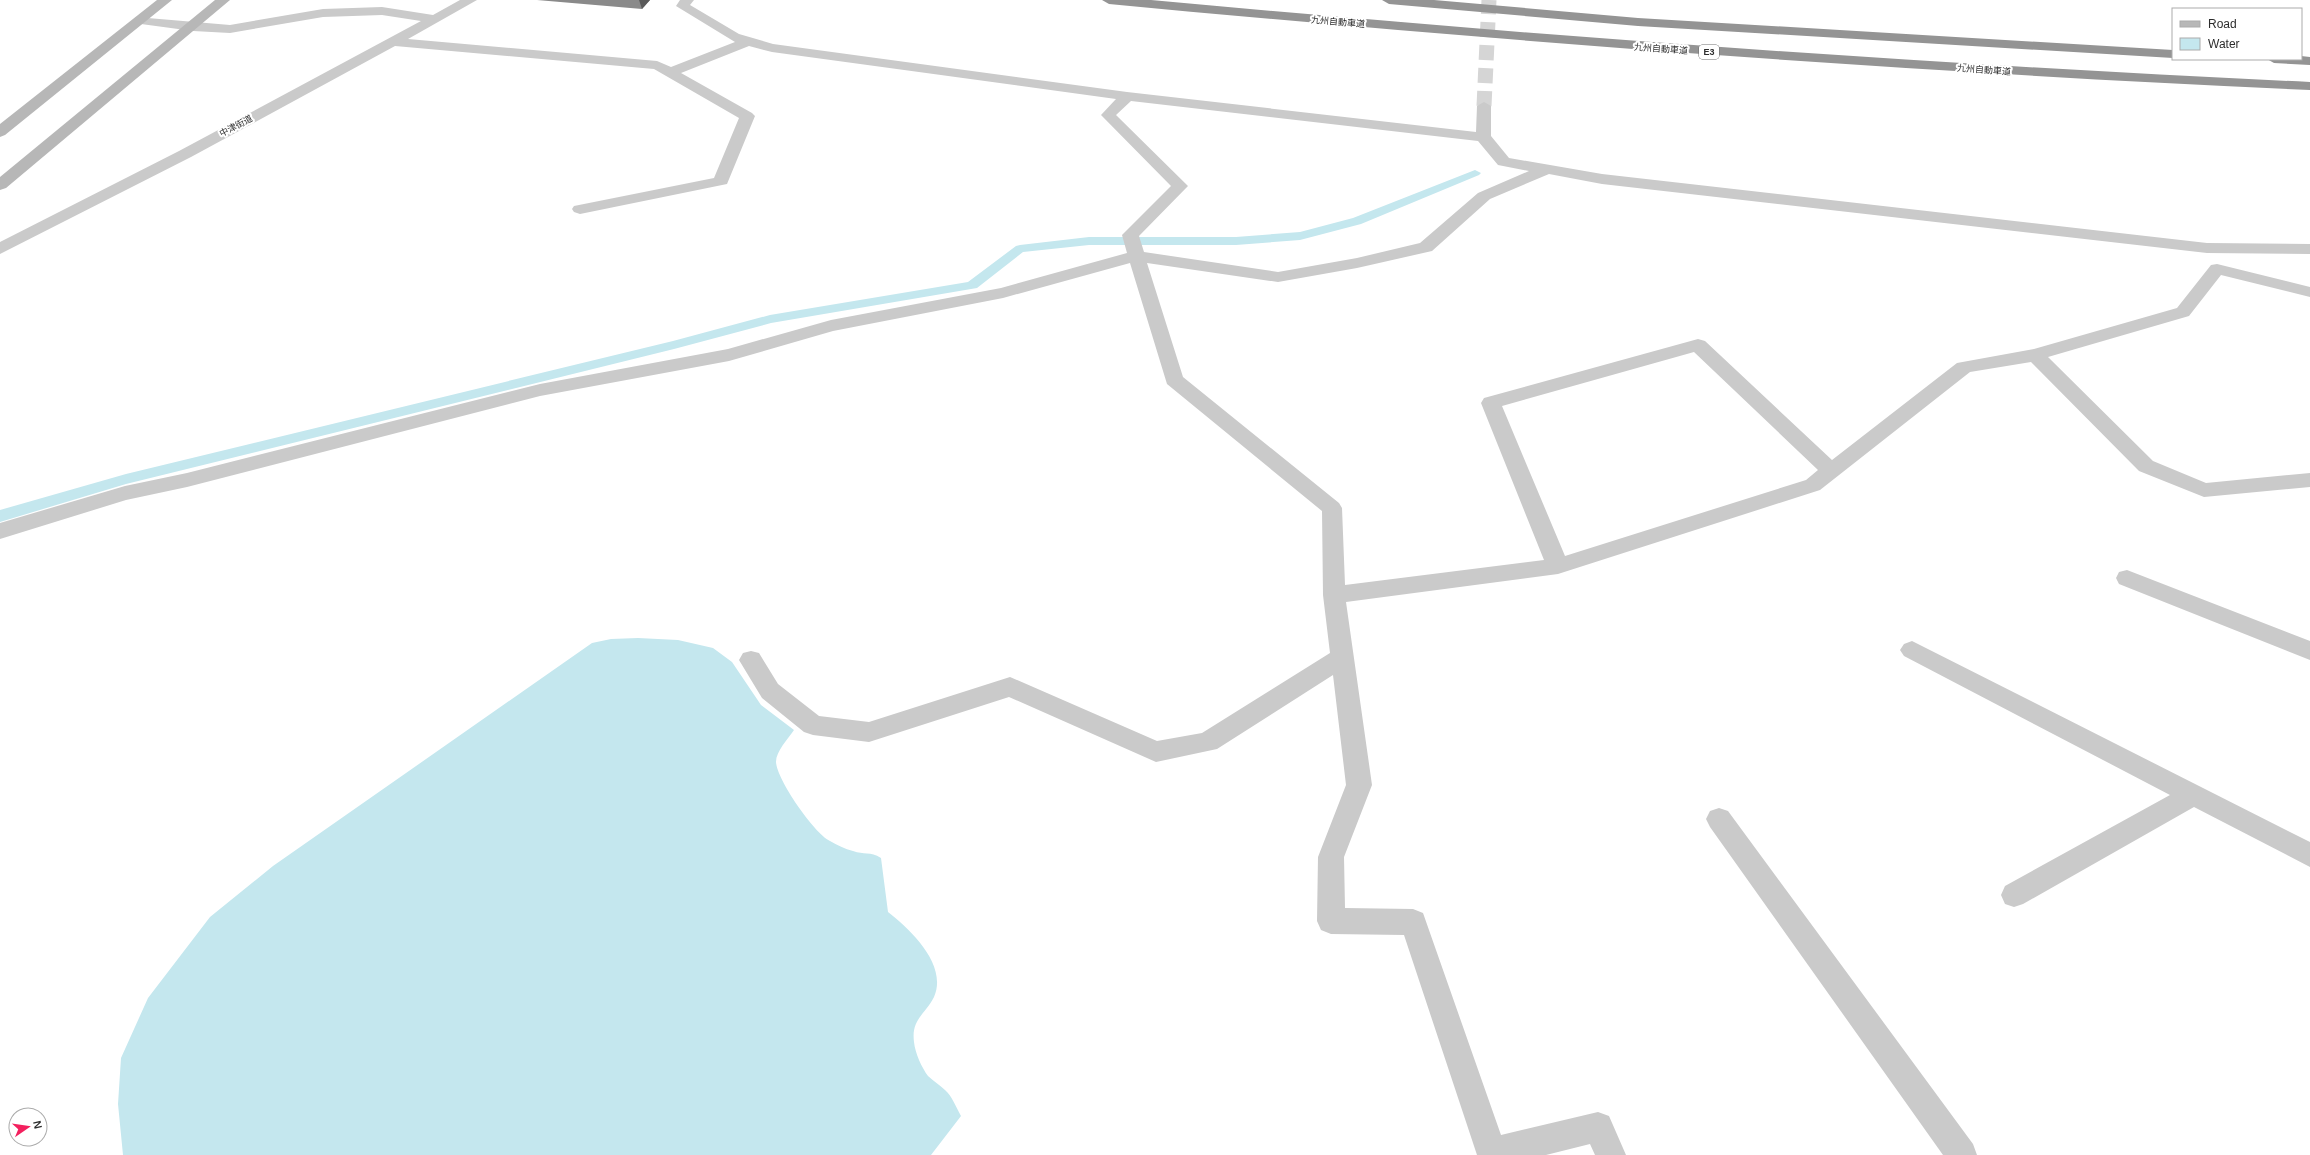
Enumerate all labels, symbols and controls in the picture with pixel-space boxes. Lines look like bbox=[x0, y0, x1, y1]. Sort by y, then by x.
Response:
legend bbox=[2172, 8, 2302, 60]
street label: 九州自動車道 bbox=[1311, 14, 1365, 29]
text: Road bbox=[2208, 17, 2237, 31]
text: Water bbox=[2208, 37, 2240, 51]
street label: 九州自動車道 bbox=[1634, 41, 1688, 56]
road number: E3 bbox=[1699, 45, 1719, 59]
street label: 九州自動車道 bbox=[1957, 62, 2011, 77]
street label: 中津街道 bbox=[218, 113, 254, 139]
north arrow bbox=[8, 1107, 48, 1147]
text: N bbox=[31, 1120, 44, 1130]

